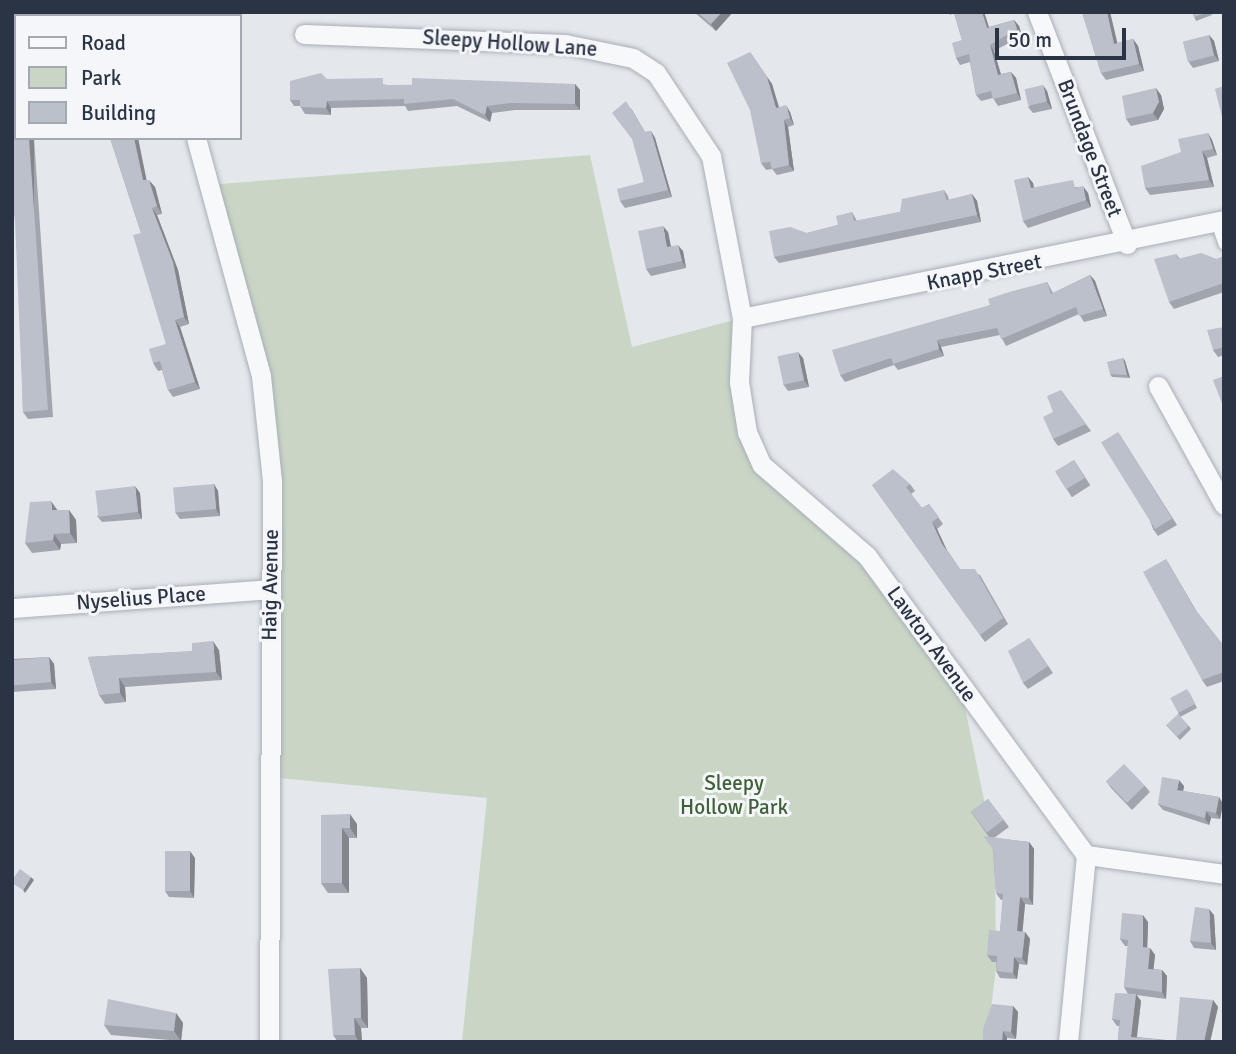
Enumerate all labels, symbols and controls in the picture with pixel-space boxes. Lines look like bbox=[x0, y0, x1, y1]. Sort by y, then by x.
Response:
legend bbox=[14, 14, 242, 140]
scale bar bbox=[998, 14, 1129, 58]
street label: Sleepy Hollow Lane bbox=[422, 24, 598, 62]
text: 50 m bbox=[1008, 27, 1052, 53]
text: Road bbox=[81, 30, 126, 56]
text: Park bbox=[81, 65, 121, 91]
street label: Brundage Street bbox=[1052, 75, 1128, 221]
text: Building bbox=[81, 100, 156, 126]
street label: Knapp Street bbox=[925, 249, 1043, 295]
street label: Haig Avenue bbox=[256, 529, 284, 641]
street label: Nyselius Place bbox=[75, 581, 207, 615]
street label: Lawton Avenue bbox=[882, 581, 982, 707]
park label: Sleepy Hollow Park bbox=[680, 770, 788, 820]

